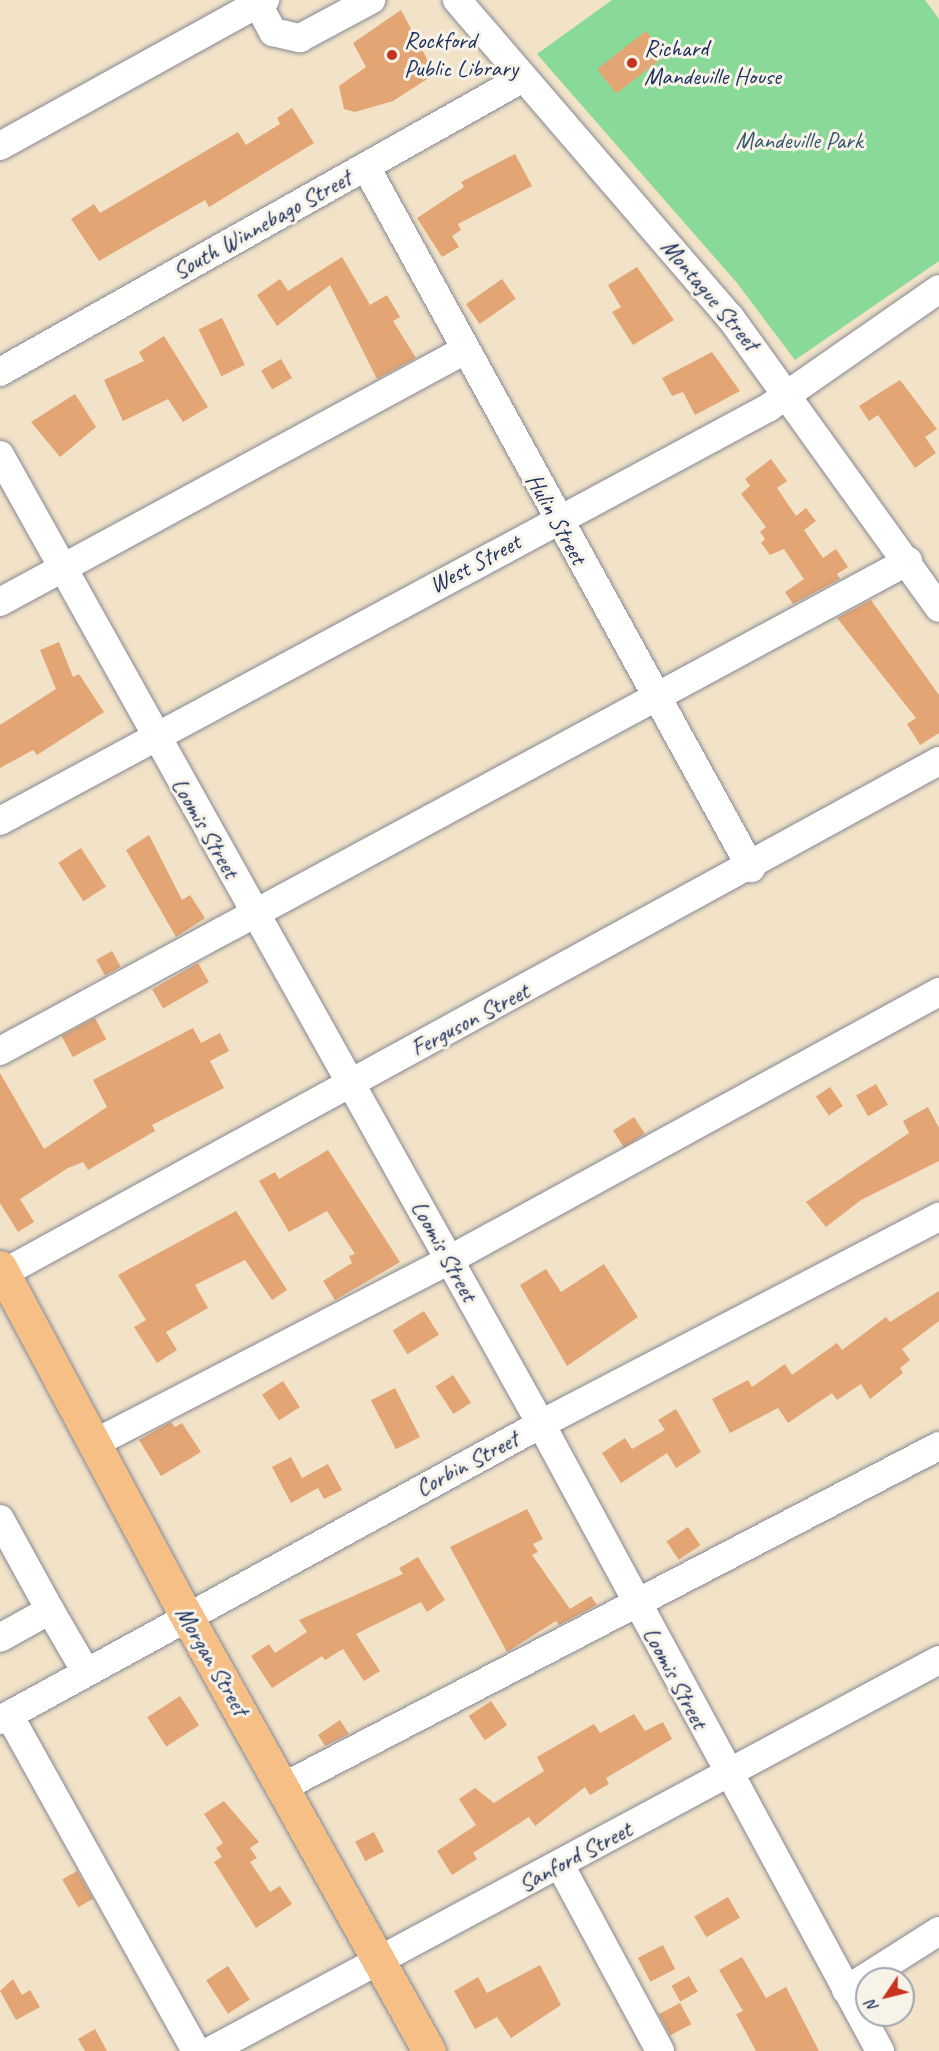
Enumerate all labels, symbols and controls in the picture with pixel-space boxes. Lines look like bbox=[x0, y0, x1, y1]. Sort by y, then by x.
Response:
place label: Rockford Public Library bbox=[404, 27, 517, 83]
place label: Richard Mandeville House bbox=[644, 35, 781, 91]
marker: Rockford Public Library bbox=[385, 48, 399, 62]
marker: Richard Mandeville House bbox=[625, 56, 639, 70]
park label: Mandeville Park bbox=[735, 127, 863, 155]
street label: South Winnebago Street bbox=[167, 164, 357, 286]
street label: Montague Street bbox=[655, 233, 765, 357]
street label: Hulin Street bbox=[519, 468, 593, 570]
street label: West Street bbox=[424, 528, 526, 600]
street label: Loomis Street bbox=[165, 773, 245, 883]
street label: Ferguson Street bbox=[406, 977, 534, 1063]
street label: Loomis Street bbox=[404, 1195, 484, 1307]
street label: Corbin Street bbox=[411, 1425, 523, 1503]
street label: Morgan Street bbox=[169, 1601, 255, 1721]
street label: Loomis Street bbox=[636, 1622, 714, 1734]
street label: Sanford Street bbox=[513, 1815, 637, 1899]
north arrow bbox=[855, 1967, 915, 2027]
text: N bbox=[861, 1996, 883, 2016]

